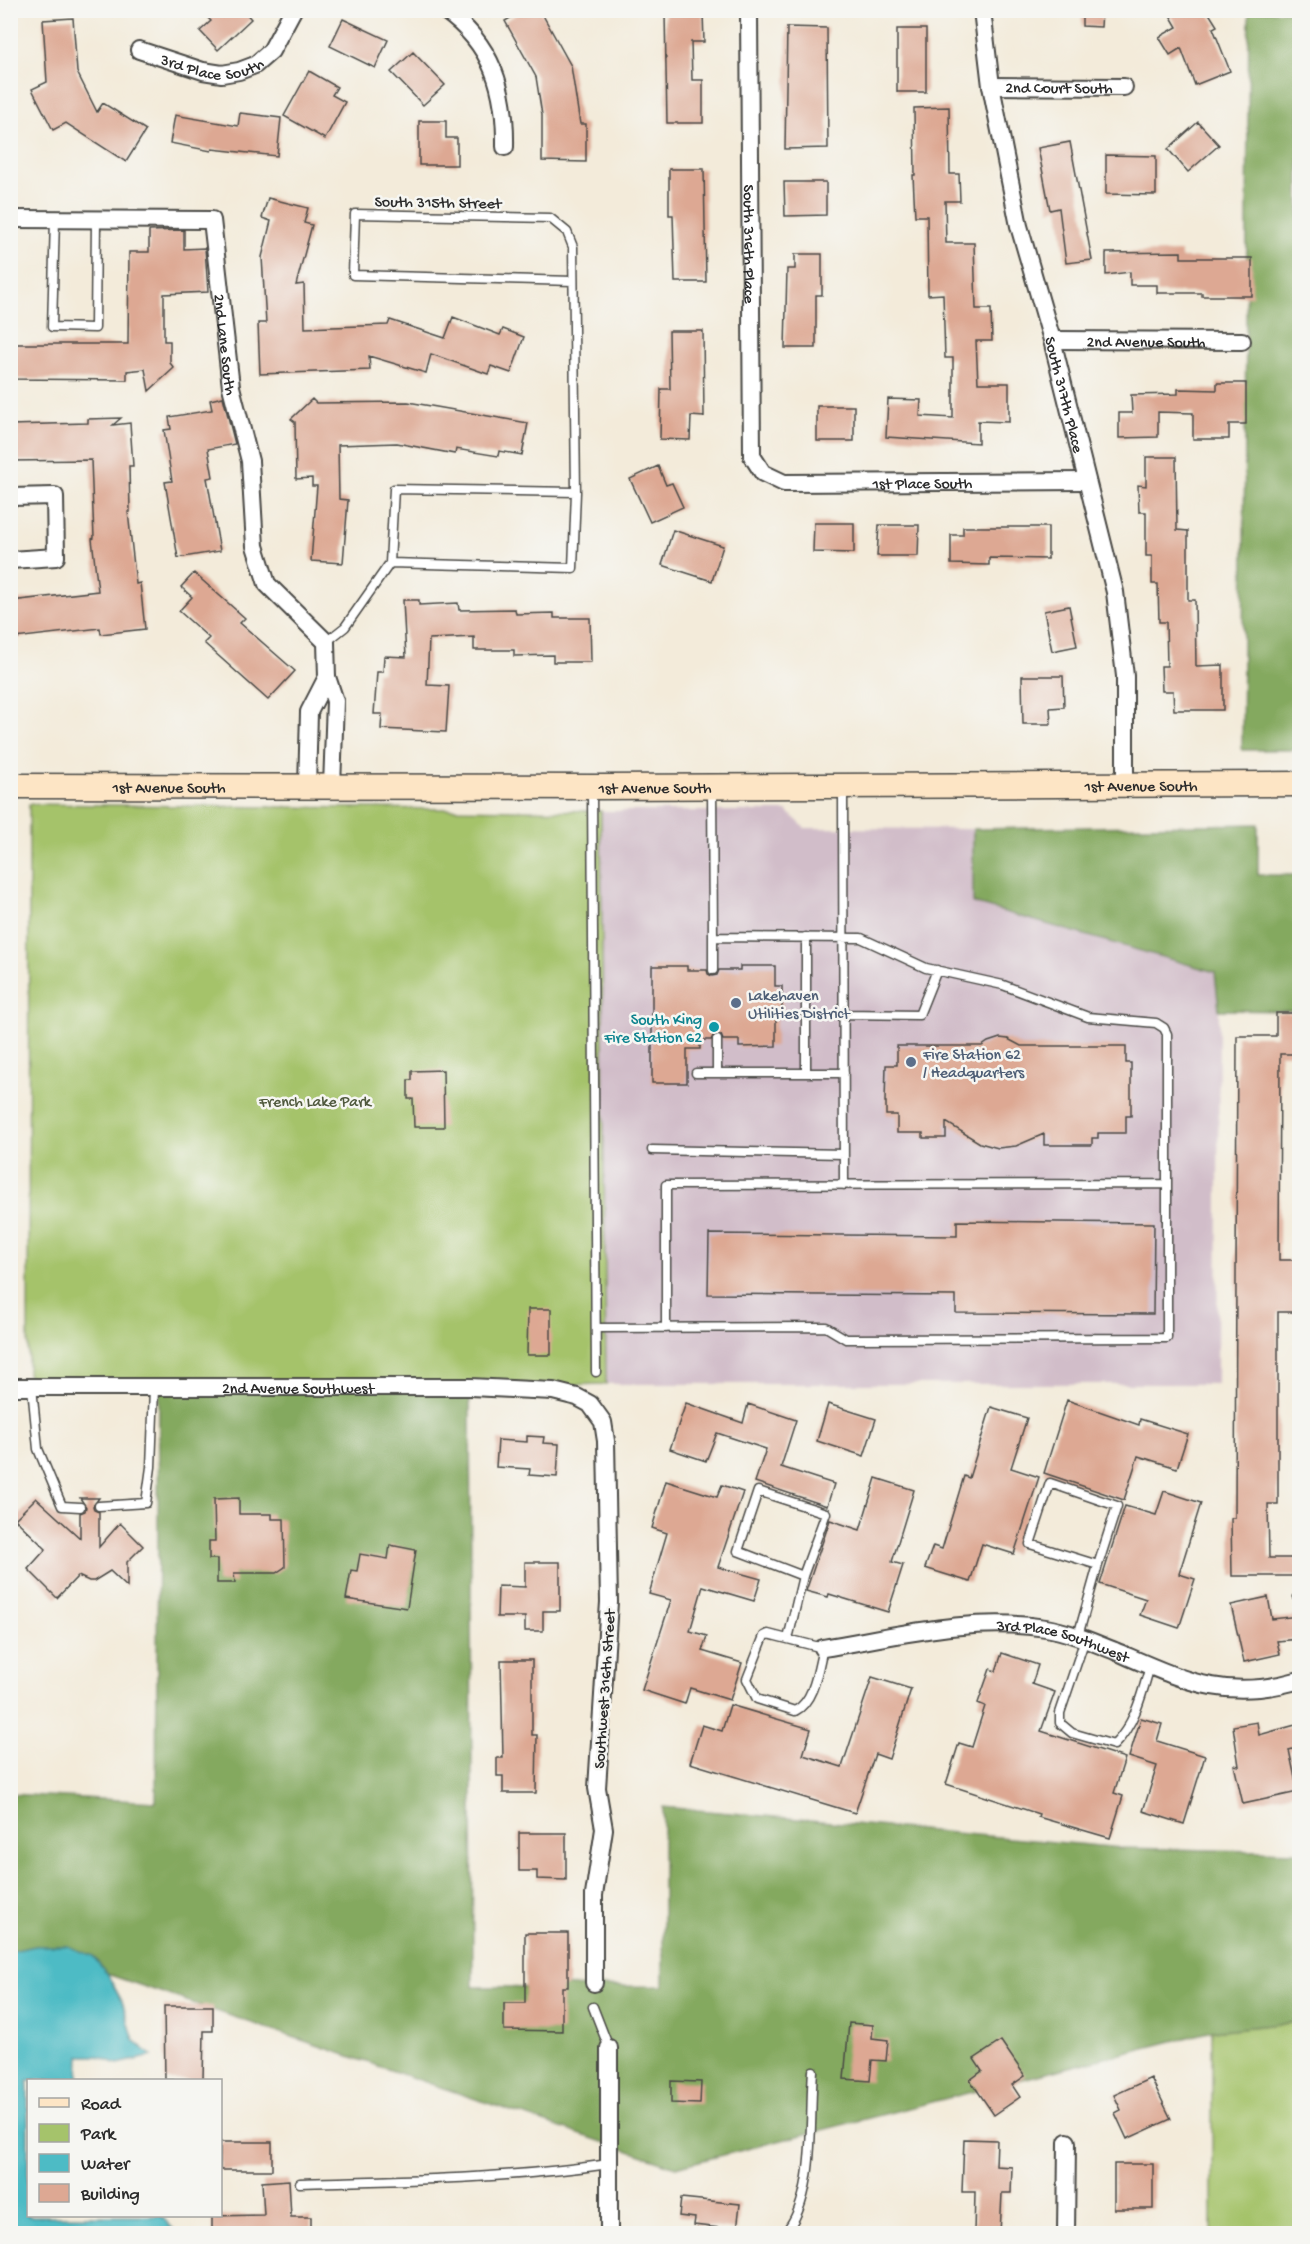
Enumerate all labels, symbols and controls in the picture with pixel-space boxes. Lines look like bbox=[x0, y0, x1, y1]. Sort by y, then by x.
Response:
street label: 3rd Place South bbox=[159, 45, 263, 65]
text: 3rd Place South bbox=[157, 51, 269, 87]
street label: 2nd Court South bbox=[1005, 80, 1113, 100]
street label: South 316th Place bbox=[737, 184, 757, 304]
street label: South 315th Street bbox=[374, 194, 503, 215]
street label: 2nd Lane South bbox=[207, 293, 239, 398]
street label: 2nd Avenue South bbox=[1086, 334, 1206, 354]
street label: South 317th Place bbox=[1039, 335, 1086, 456]
street label: 1st Place South bbox=[872, 476, 973, 495]
street label: 1st Avenue South bbox=[1083, 778, 1198, 798]
street label: 1st Avenue South bbox=[111, 780, 226, 799]
street label: 1st Avenue South bbox=[597, 781, 712, 800]
place label: Lakehaven Utilities District bbox=[748, 988, 851, 1025]
marker: Lakehaven Utilities District bbox=[729, 996, 743, 1010]
place label: South King Fire Station 62 bbox=[603, 1012, 702, 1049]
marker: South King Fire Station 62 bbox=[707, 1020, 721, 1034]
place label: Fire Station 62 / Headquarters bbox=[922, 1047, 1025, 1084]
marker: Fire Station 62 / Headquarters bbox=[904, 1055, 918, 1069]
park label: French Lake Park bbox=[258, 1094, 373, 1113]
street label: 2nd Avenue Southwest bbox=[222, 1381, 375, 1400]
street label: Southwest 316th Street bbox=[591, 1607, 622, 1770]
street label: 3rd Place Southwest bbox=[995, 1618, 1133, 1669]
legend bbox=[27, 2079, 222, 2217]
text: Road bbox=[81, 2095, 122, 2116]
text: Park bbox=[80, 2125, 117, 2146]
text: Water bbox=[81, 2155, 131, 2176]
text: Building bbox=[80, 2185, 140, 2206]

